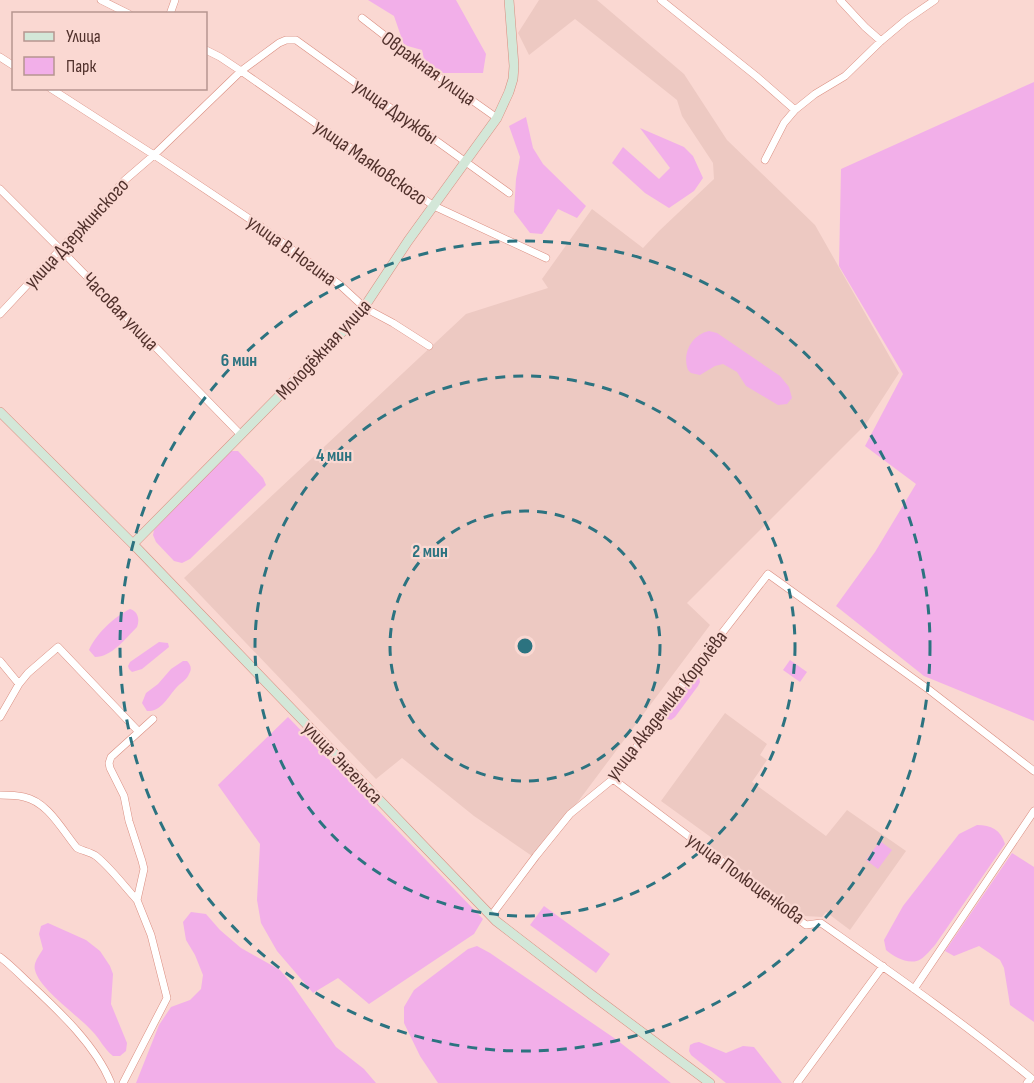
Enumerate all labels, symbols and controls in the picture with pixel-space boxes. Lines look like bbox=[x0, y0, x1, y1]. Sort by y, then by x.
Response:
legend bbox=[12, 12, 207, 90]
text: Улица bbox=[66, 26, 101, 47]
street label: Овражная улица bbox=[376, 26, 480, 111]
text: Парк bbox=[66, 56, 97, 77]
street label: улица Дружбы bbox=[348, 74, 443, 150]
street label: улица Маяковского bbox=[309, 115, 432, 211]
street label: улица Дзержинского bbox=[19, 174, 134, 294]
street label: улица В.Ногина bbox=[242, 210, 341, 291]
street label: Часовая улица bbox=[77, 267, 164, 356]
street label: Молодёжная улица bbox=[271, 294, 376, 405]
text: 6 мин bbox=[221, 350, 257, 371]
text: 4 мин bbox=[316, 445, 352, 466]
text: 2 мин bbox=[412, 541, 448, 562]
street label: улица Академика Королёва bbox=[601, 626, 733, 785]
centre of rings bbox=[515, 636, 535, 656]
street label: улица Энгельса bbox=[297, 716, 387, 809]
street label: улица Полющенкова bbox=[682, 828, 809, 930]

